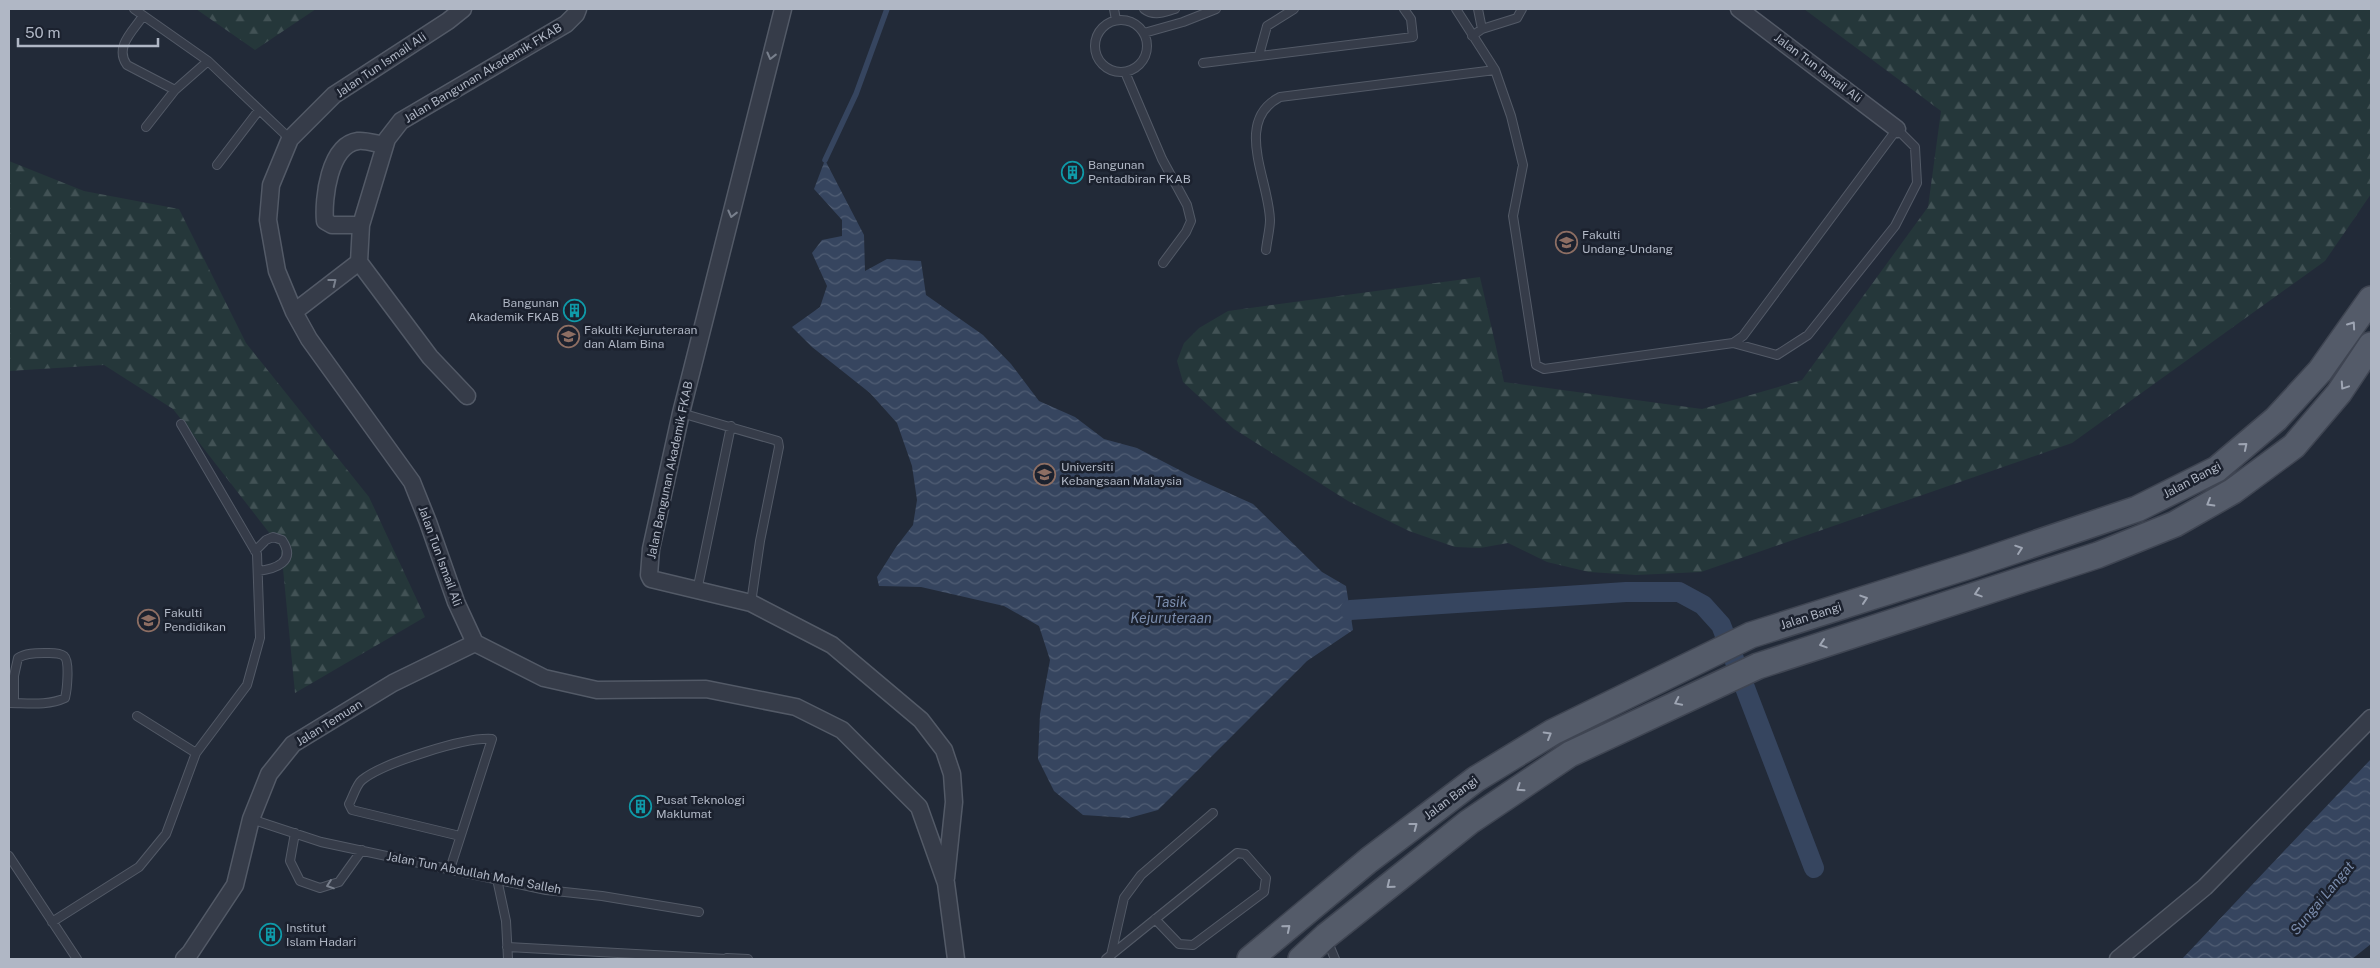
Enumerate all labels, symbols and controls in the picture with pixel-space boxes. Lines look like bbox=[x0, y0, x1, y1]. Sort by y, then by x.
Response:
scale bar bbox=[18, 15, 158, 47]
street label: Jalan Bangunan Akademik FKAB bbox=[402, 20, 564, 126]
text: 50 m bbox=[25, 24, 60, 41]
street label: Jalan Tun Ismail Ali bbox=[333, 30, 429, 100]
street label: Jalan Tun Ismail Ali bbox=[1772, 31, 1864, 105]
one-way arrow bbox=[766, 52, 777, 61]
place label: Bangunan Pentadbiran FKAB bbox=[1088, 158, 1191, 186]
building icon: Bangunan Pentadbiran FKAB bbox=[1060, 160, 1084, 184]
one-way arrow bbox=[727, 209, 738, 218]
place label: Fakulti Undang-Undang bbox=[1582, 228, 1673, 256]
school or university icon: Fakulti Undang-Undang bbox=[1554, 230, 1578, 254]
one-way arrow bbox=[327, 280, 336, 288]
place label: Bangunan Akademik FKAB bbox=[468, 296, 559, 324]
building icon: Bangunan Akademik FKAB bbox=[563, 298, 587, 322]
one-way arrow bbox=[2346, 321, 2355, 331]
place label: Fakulti Kejuruteraan dan Alam Bina bbox=[584, 323, 698, 351]
school or university icon: Fakulti Kejuruteraan dan Alam Bina bbox=[556, 325, 580, 349]
street label: Jalan Bangunan Akademik FKAB bbox=[644, 380, 696, 560]
one-way arrow bbox=[2341, 380, 2350, 390]
one-way arrow bbox=[2239, 442, 2248, 451]
street label: Jalan Bangi bbox=[2161, 459, 2223, 501]
place label: Universiti Kebangsaan Malaysia bbox=[1061, 460, 1182, 488]
school or university icon: Universiti Kebangsaan Malaysia bbox=[1033, 462, 1057, 486]
one-way arrow bbox=[2207, 497, 2216, 507]
street label: Jalan Tun Ismail Ali bbox=[415, 504, 465, 608]
one-way arrow bbox=[2014, 545, 2023, 555]
one-way arrow bbox=[1974, 588, 1982, 598]
water label: Tasik Kejuruteraan bbox=[1130, 594, 1212, 626]
one-way arrow bbox=[1860, 595, 1868, 605]
street label: Jalan Bangi bbox=[1779, 600, 1843, 632]
place label: Fakulti Pendidikan bbox=[164, 606, 226, 634]
school or university icon: Fakulti Pendidikan bbox=[136, 608, 160, 632]
one-way arrow bbox=[1820, 638, 1828, 648]
one-way arrow bbox=[1674, 696, 1683, 707]
street label: Jalan Temuan bbox=[293, 697, 365, 749]
one-way arrow bbox=[1543, 732, 1552, 742]
street label: Jalan Bangi bbox=[1421, 773, 1481, 823]
one-way arrow bbox=[1516, 782, 1526, 791]
place label: Pusat Teknologi Maklumat bbox=[656, 793, 745, 821]
building icon: Pusat Teknologi Maklumat bbox=[628, 795, 652, 819]
one-way arrow bbox=[1408, 824, 1417, 832]
street label: Jalan Tun Abdullah Mohd Salleh bbox=[386, 849, 563, 897]
water label: Sungai Langat bbox=[2287, 858, 2358, 938]
one-way arrow bbox=[326, 879, 335, 889]
one-way arrow bbox=[1387, 880, 1396, 888]
place label: Institut Islam Hadari bbox=[286, 921, 356, 949]
building icon: Institut Islam Hadari bbox=[258, 923, 282, 947]
one-way arrow bbox=[1282, 925, 1291, 934]

